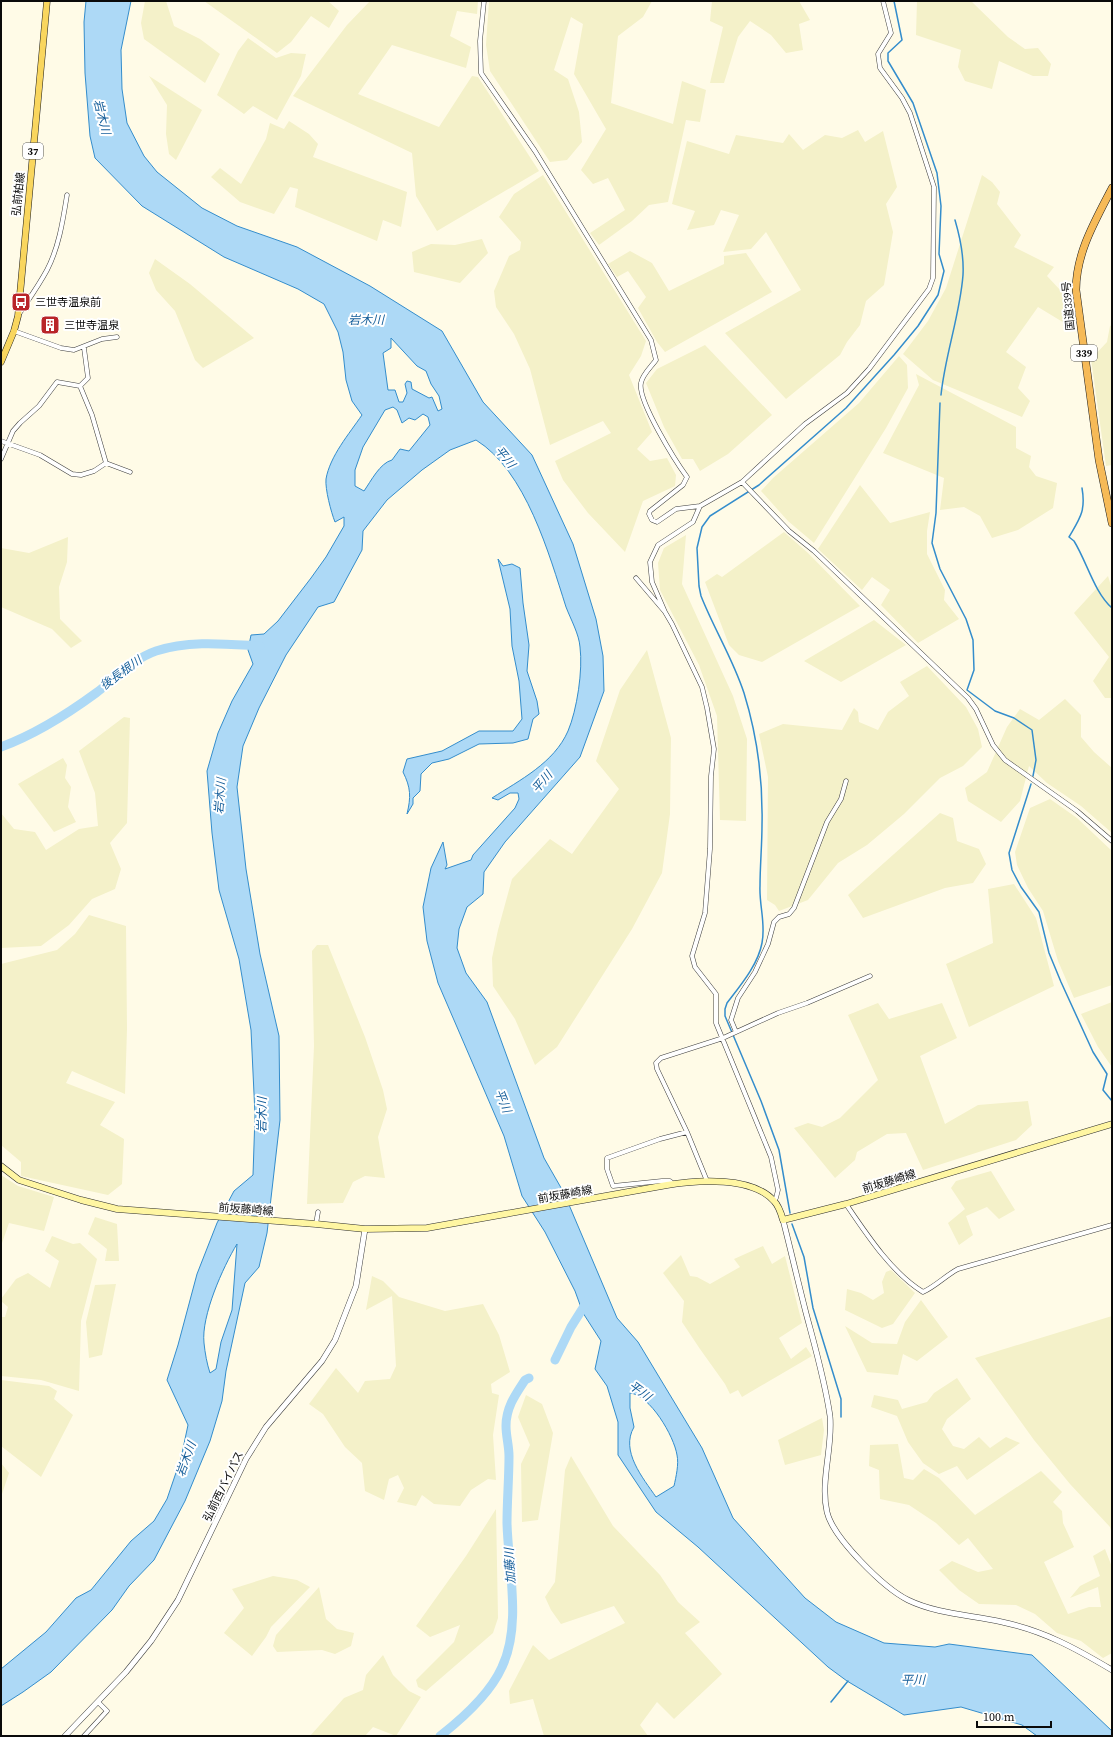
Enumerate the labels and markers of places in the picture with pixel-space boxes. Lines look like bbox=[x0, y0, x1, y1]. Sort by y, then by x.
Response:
bus stop icon: 三世寺温泉前 bbox=[10, 291, 32, 313]
place label: 三世寺温泉前 bbox=[35, 295, 101, 310]
building icon: 三世寺温泉 bbox=[39, 314, 61, 336]
place label: 三世寺温泉 bbox=[64, 318, 120, 333]

